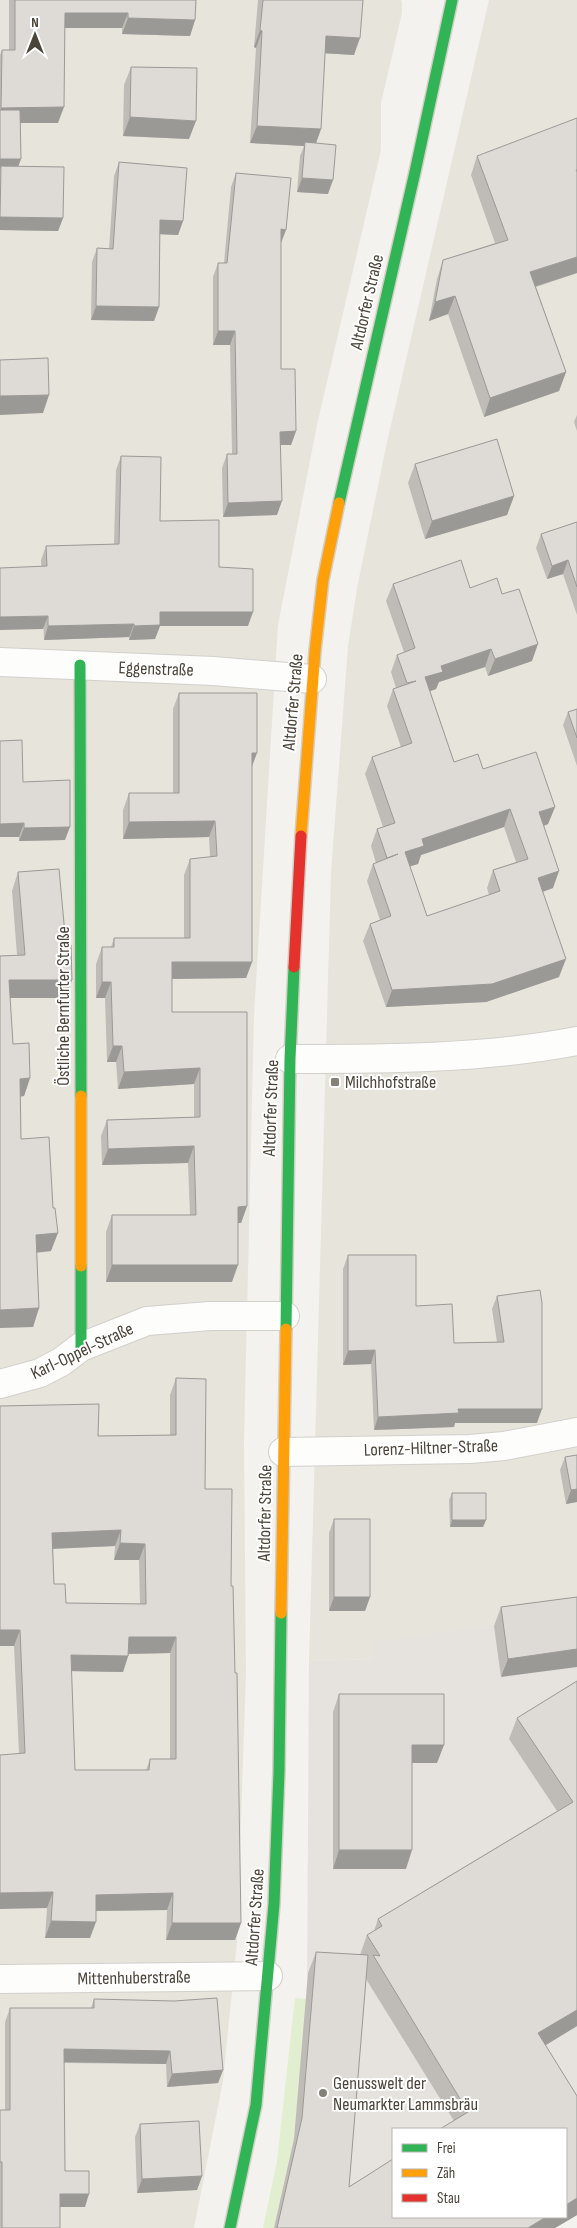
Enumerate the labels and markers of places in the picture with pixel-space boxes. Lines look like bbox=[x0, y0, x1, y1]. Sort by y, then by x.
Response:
place label: Milchhofstraße bbox=[345, 1072, 436, 1093]
marker: Milchhofstraße bbox=[329, 1076, 341, 1088]
place label: Genusswelt der Neumarkter Lammsbräu bbox=[333, 2073, 478, 2115]
marker: Genusswelt der Neumarkter Lammsbräu bbox=[317, 2087, 329, 2099]

